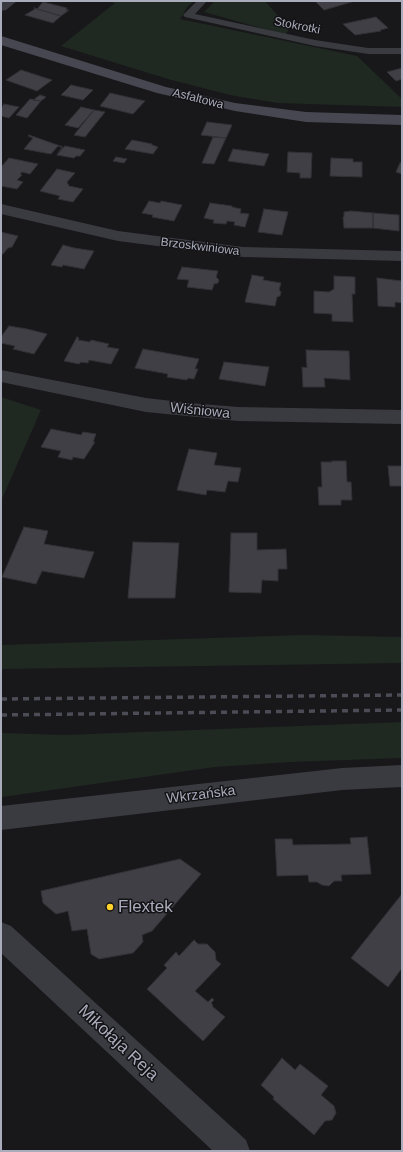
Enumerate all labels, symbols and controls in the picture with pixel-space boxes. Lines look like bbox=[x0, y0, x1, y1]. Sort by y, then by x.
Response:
street label: Stokrotki bbox=[273, 14, 321, 38]
street label: Asfaltowa bbox=[171, 86, 225, 112]
street label: Brzoskwiniowa bbox=[160, 235, 240, 259]
street label: Wiśniowa bbox=[169, 400, 231, 422]
street label: Wkrzańska bbox=[166, 782, 236, 808]
place label: Flextek bbox=[118, 897, 173, 917]
marker: Flextek bbox=[105, 902, 115, 912]
street label: Mikołaja Reja bbox=[74, 1001, 162, 1085]

